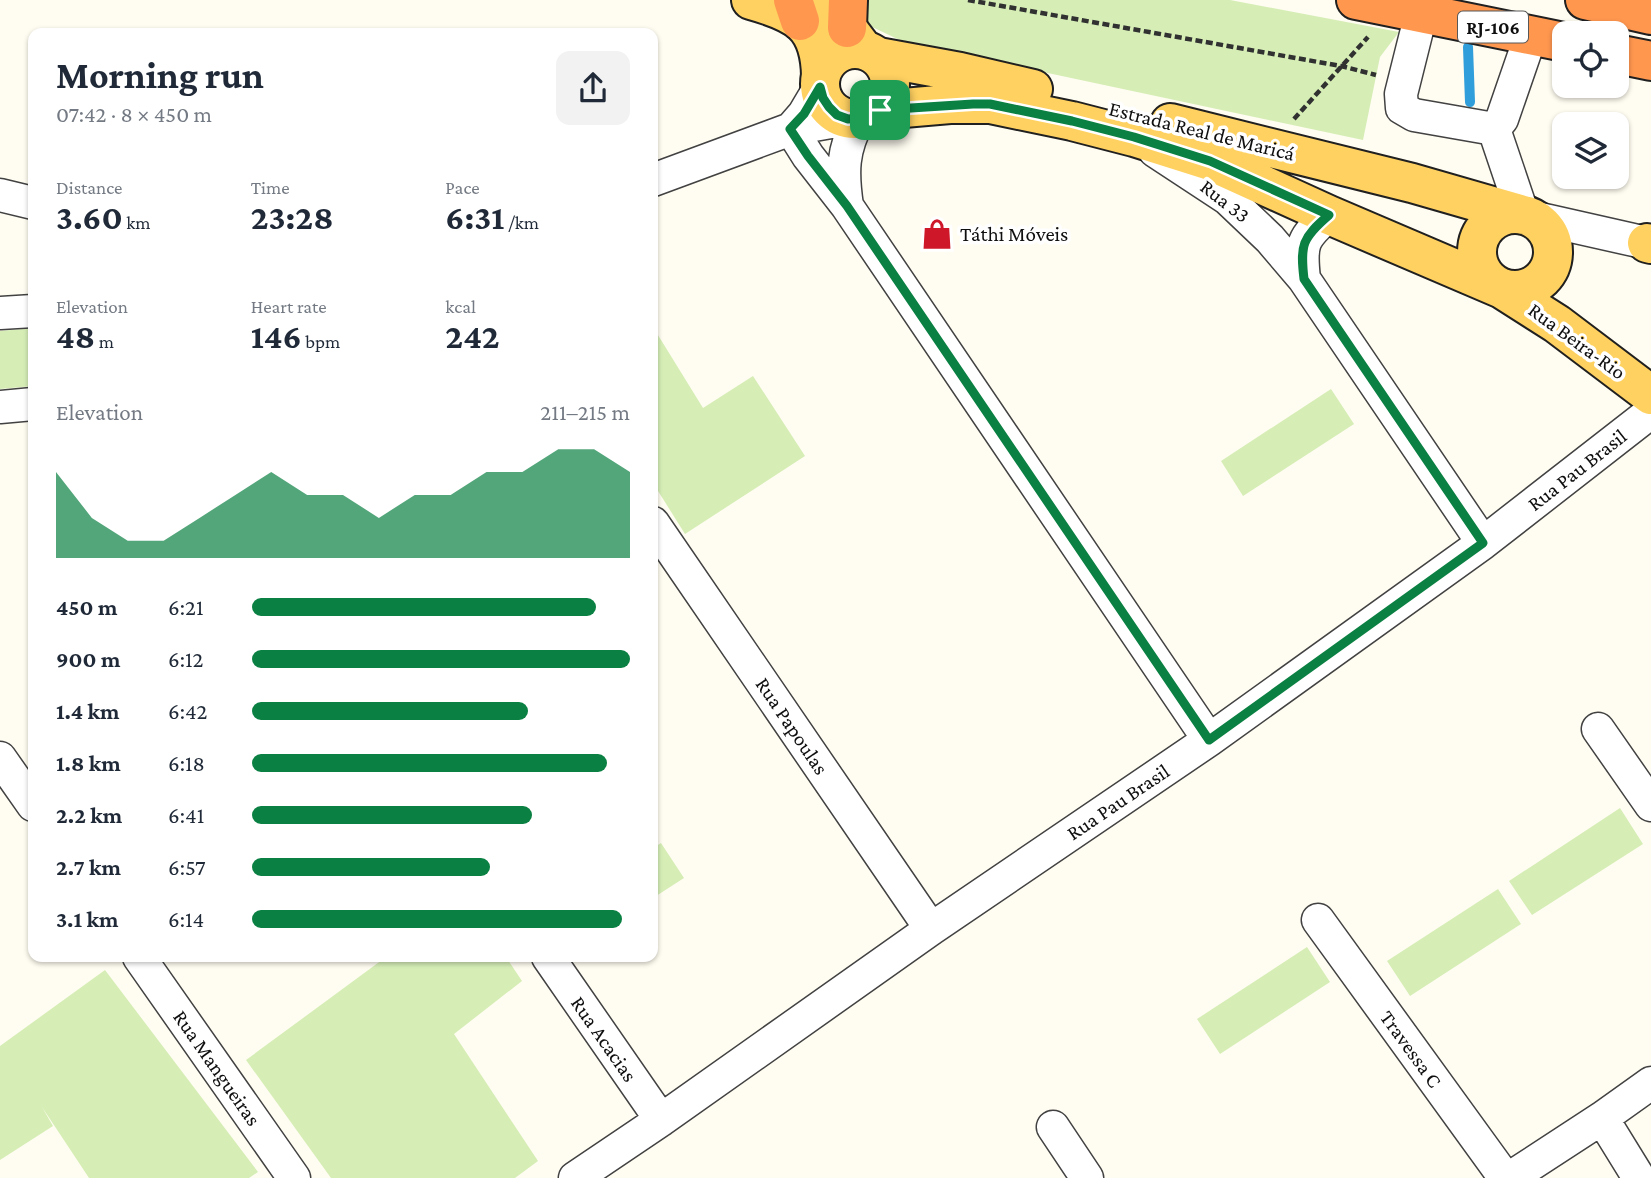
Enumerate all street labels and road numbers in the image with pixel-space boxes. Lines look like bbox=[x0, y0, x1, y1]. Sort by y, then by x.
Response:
road number: RJ-106 bbox=[1458, 12, 1528, 42]
street label: Estrada Real de Maricá bbox=[1107, 96, 1298, 166]
street label: Rua 33 bbox=[1196, 174, 1254, 228]
street label: Rua Beira-Rio bbox=[1524, 298, 1630, 384]
street label: Rua Pau Brasil bbox=[1523, 424, 1631, 516]
street label: Rua Papoulas bbox=[751, 673, 833, 779]
street label: Rua Pau Brasil bbox=[1062, 759, 1174, 845]
street label: Rua Acacias bbox=[566, 992, 642, 1086]
street label: Rua Mangueiras bbox=[168, 1006, 266, 1130]
street label: Travessa C bbox=[1375, 1006, 1447, 1092]

